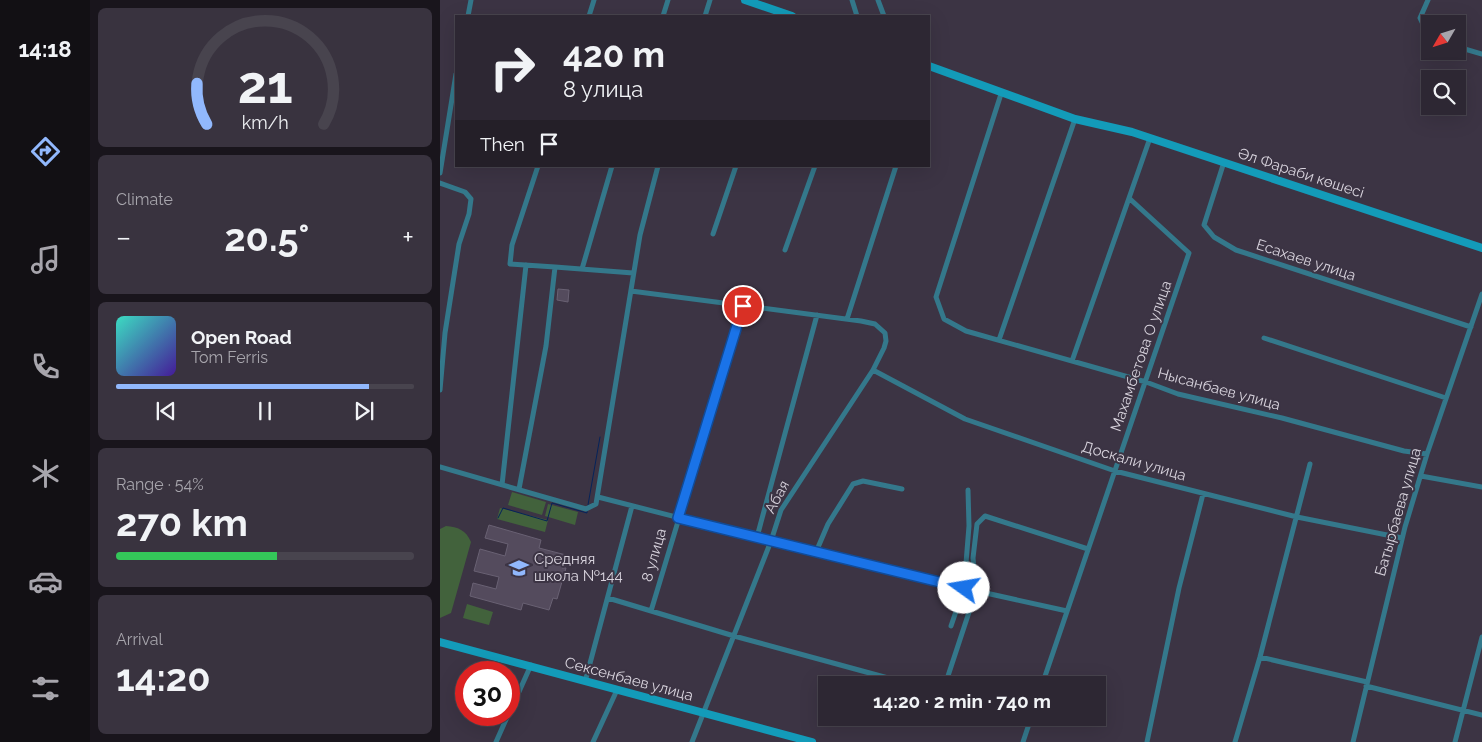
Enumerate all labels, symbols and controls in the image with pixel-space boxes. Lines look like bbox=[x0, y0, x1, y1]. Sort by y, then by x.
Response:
north arrow bbox=[1421, 15, 1466, 60]
map controls bbox=[1421, 15, 1466, 115]
text: 420 m bbox=[563, 34, 665, 75]
icon: right bbox=[480, 35, 545, 100]
text: 14:18 bbox=[18, 36, 72, 62]
text: 21 bbox=[237, 54, 293, 115]
button: search bbox=[1421, 70, 1466, 115]
text: 8 улица bbox=[563, 76, 643, 102]
text: km/h bbox=[241, 112, 289, 133]
icon: arrive bbox=[535, 130, 563, 158]
text: Then bbox=[480, 133, 525, 155]
icon: directions bbox=[28, 134, 63, 169]
street label: Әл Фараби көшесі bbox=[1236, 144, 1366, 202]
text: Climate bbox=[116, 190, 173, 209]
text: 20.5° bbox=[224, 215, 309, 260]
text: − bbox=[116, 221, 131, 254]
text: + bbox=[402, 221, 414, 254]
street label: Есахаев улица bbox=[1254, 235, 1358, 285]
icon: music bbox=[28, 242, 63, 277]
street label: Махамбетова О улица bbox=[1107, 278, 1175, 434]
pin bbox=[722, 285, 764, 327]
icon: arrive bbox=[729, 292, 757, 320]
text: Open Road bbox=[191, 326, 292, 348]
text: Tom Ferris bbox=[191, 348, 268, 367]
icon: phone bbox=[28, 349, 63, 384]
street label: Нысанбаев улица bbox=[1156, 364, 1282, 414]
icon: previous bbox=[152, 397, 180, 425]
icon: pause bbox=[251, 397, 279, 425]
icon: next bbox=[350, 397, 378, 425]
street label: Доскали улица bbox=[1080, 438, 1188, 484]
street label: Батырбаева улица bbox=[1371, 446, 1425, 578]
icon: climate bbox=[28, 456, 63, 491]
text: Range · 54% bbox=[116, 475, 204, 494]
street label: Абая bbox=[761, 477, 793, 517]
text: 270 km bbox=[116, 500, 248, 545]
street label: 8 улица bbox=[638, 526, 670, 584]
place label: Средняя школа №144 bbox=[534, 550, 623, 585]
school or university icon: Средняя школа №144 bbox=[508, 557, 530, 579]
position arrow bbox=[937, 561, 989, 613]
icon: car bbox=[28, 564, 63, 599]
text: Arrival bbox=[116, 630, 163, 649]
street label: Сексенбаев улица bbox=[563, 653, 695, 705]
text: 14:20 bbox=[116, 655, 211, 700]
speed limit sign: 30 bbox=[455, 661, 520, 726]
icon: filters bbox=[28, 671, 63, 706]
text: 14:20 · 2 min · 740 m bbox=[873, 690, 1051, 712]

